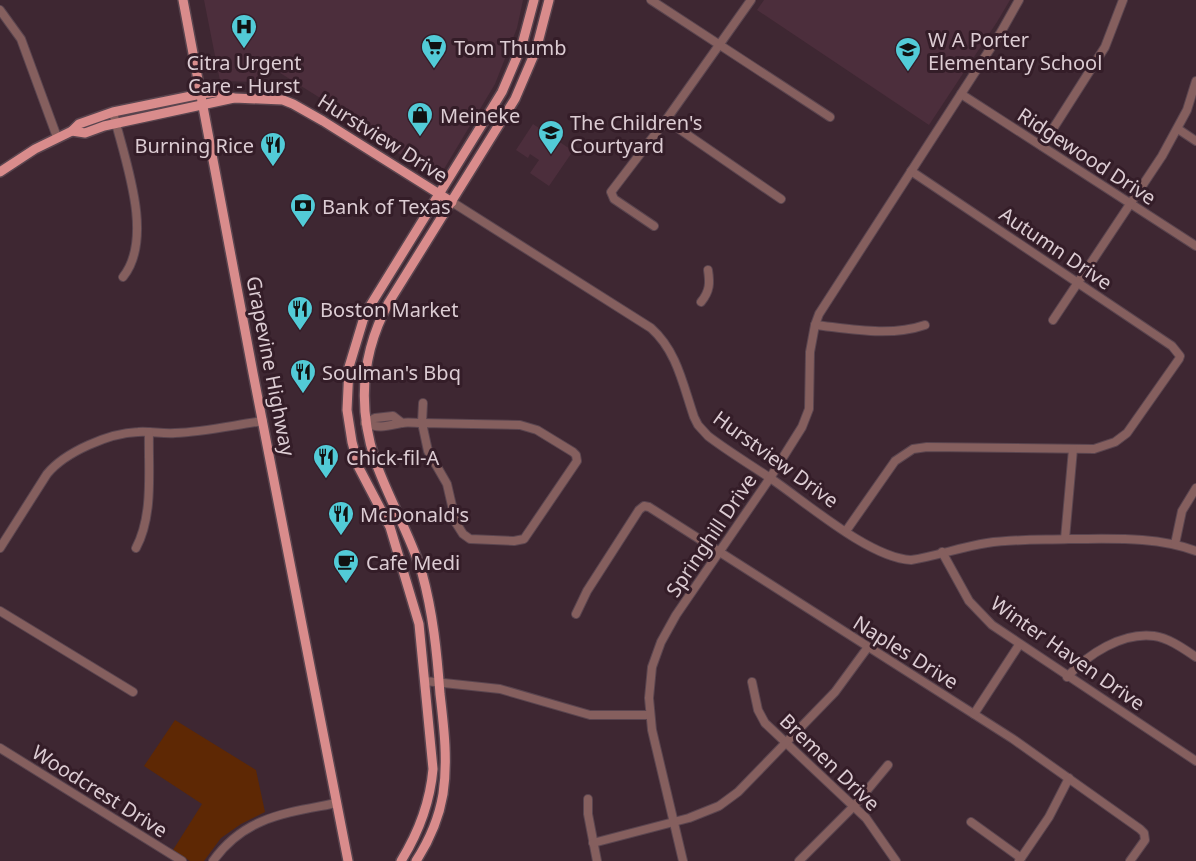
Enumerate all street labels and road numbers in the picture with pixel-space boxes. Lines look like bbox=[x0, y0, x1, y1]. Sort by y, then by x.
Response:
street label: Hurstview Drive bbox=[313, 87, 453, 189]
street label: Ridgewood Drive bbox=[1013, 101, 1161, 211]
street label: Autumn Drive bbox=[994, 200, 1118, 296]
street label: Grapevine Highway bbox=[240, 274, 302, 459]
street label: Hurstview Drive bbox=[708, 404, 844, 514]
street label: Springhill Drive bbox=[660, 468, 762, 602]
street label: Winter Haven Drive bbox=[985, 590, 1151, 716]
street label: Naples Drive bbox=[848, 609, 964, 695]
street label: Bremen Drive bbox=[774, 707, 886, 817]
street label: Woodcrest Drive bbox=[27, 739, 173, 843]

